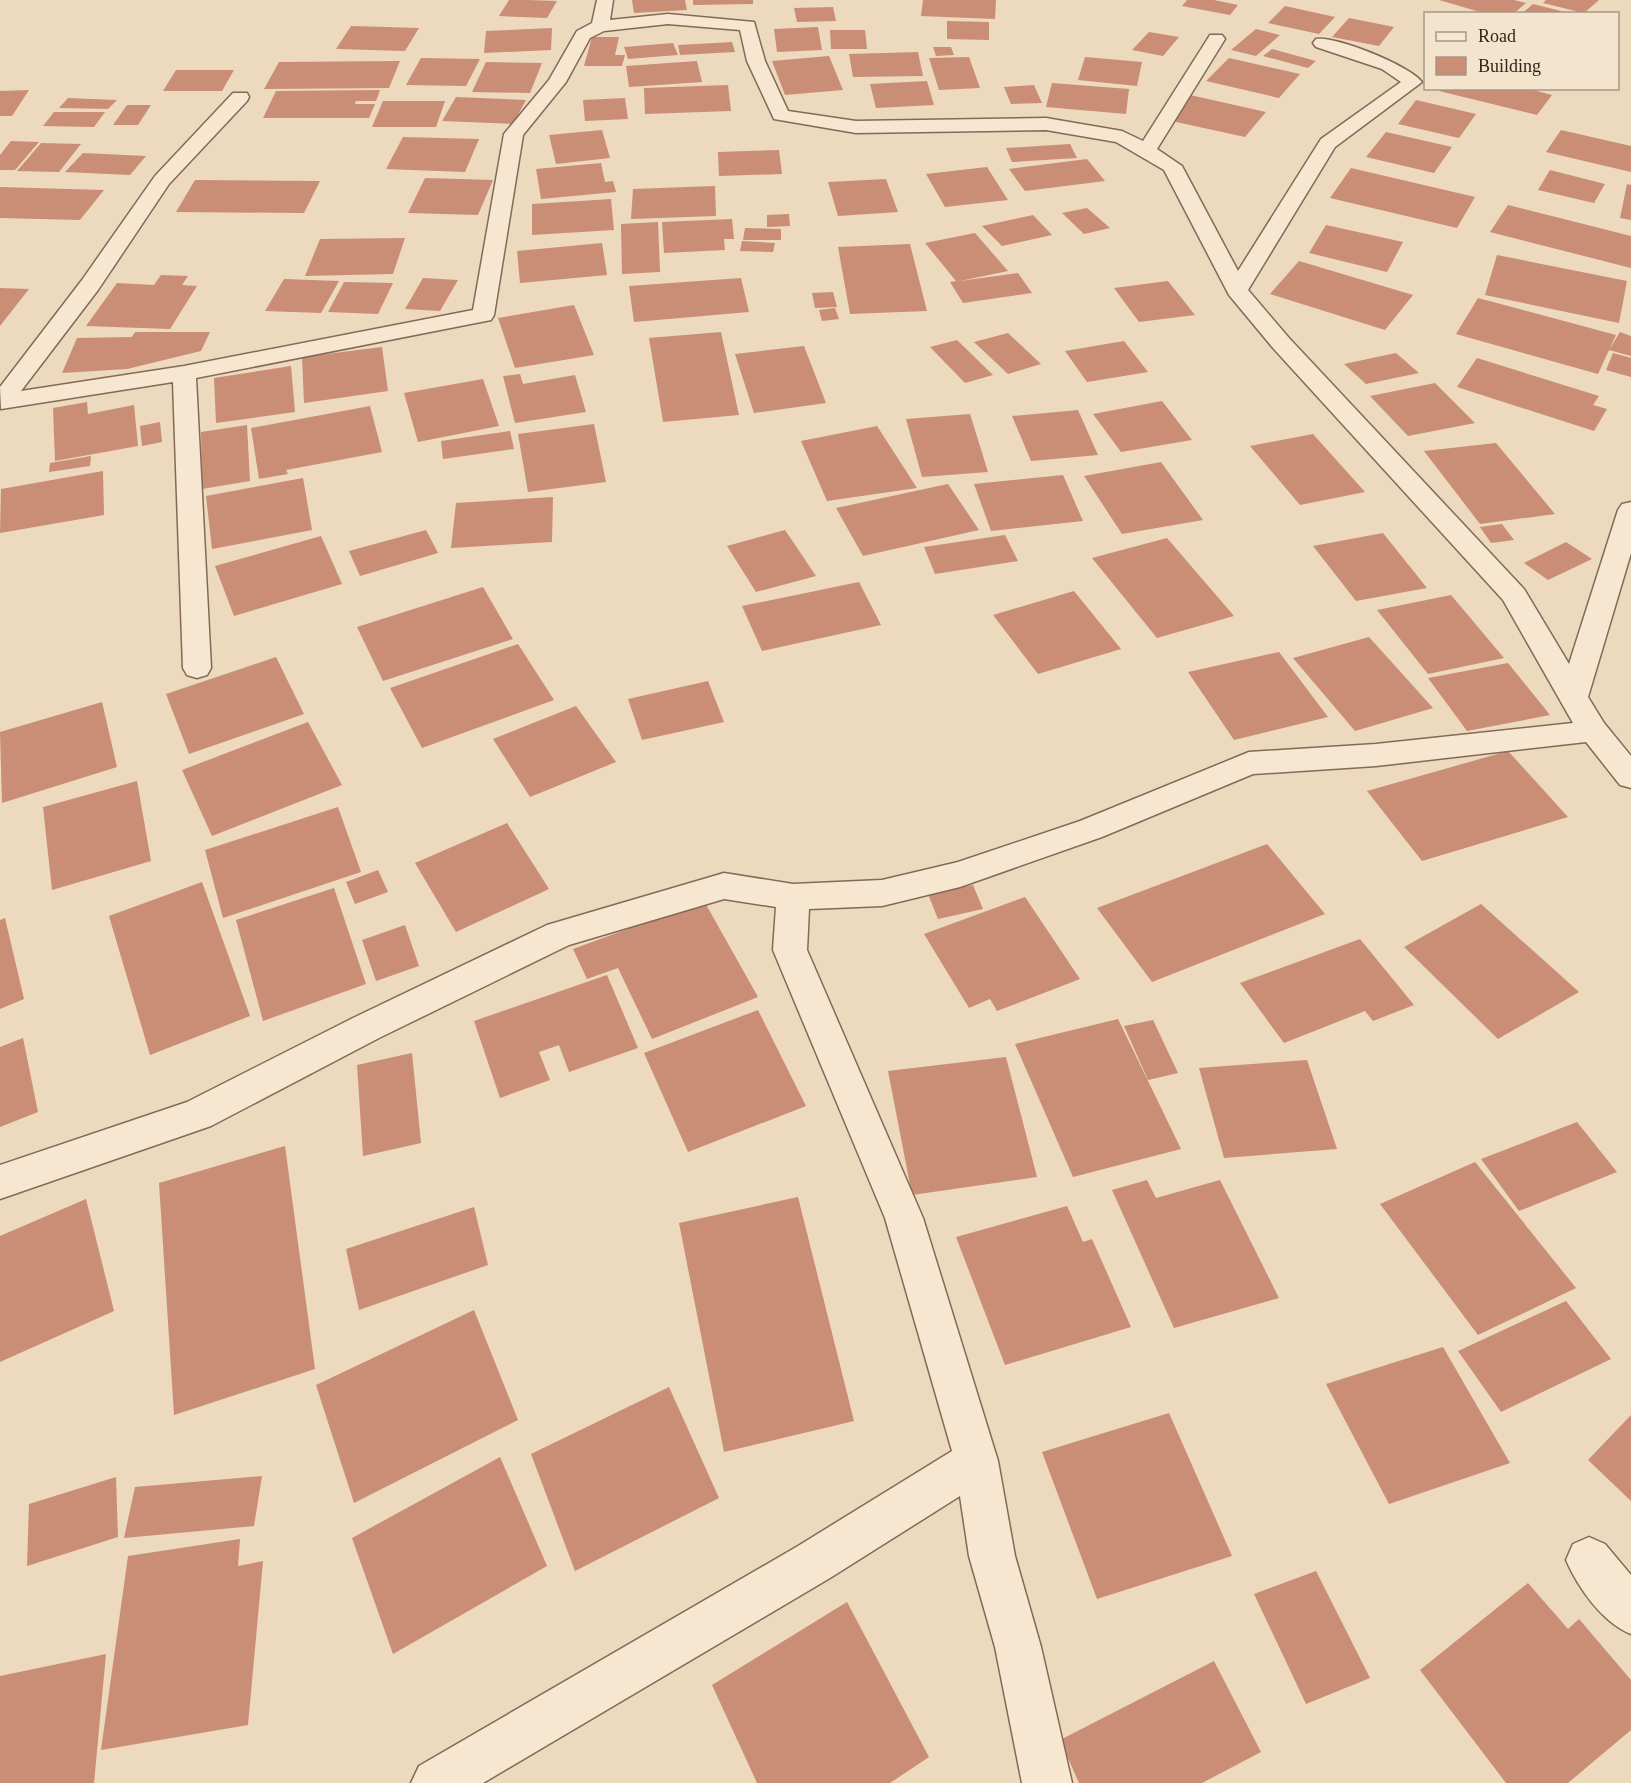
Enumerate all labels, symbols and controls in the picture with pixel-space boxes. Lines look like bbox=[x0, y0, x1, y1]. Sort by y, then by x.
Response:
legend bbox=[1424, 12, 1619, 90]
text: Road bbox=[1478, 26, 1516, 46]
text: Building bbox=[1478, 56, 1541, 76]

